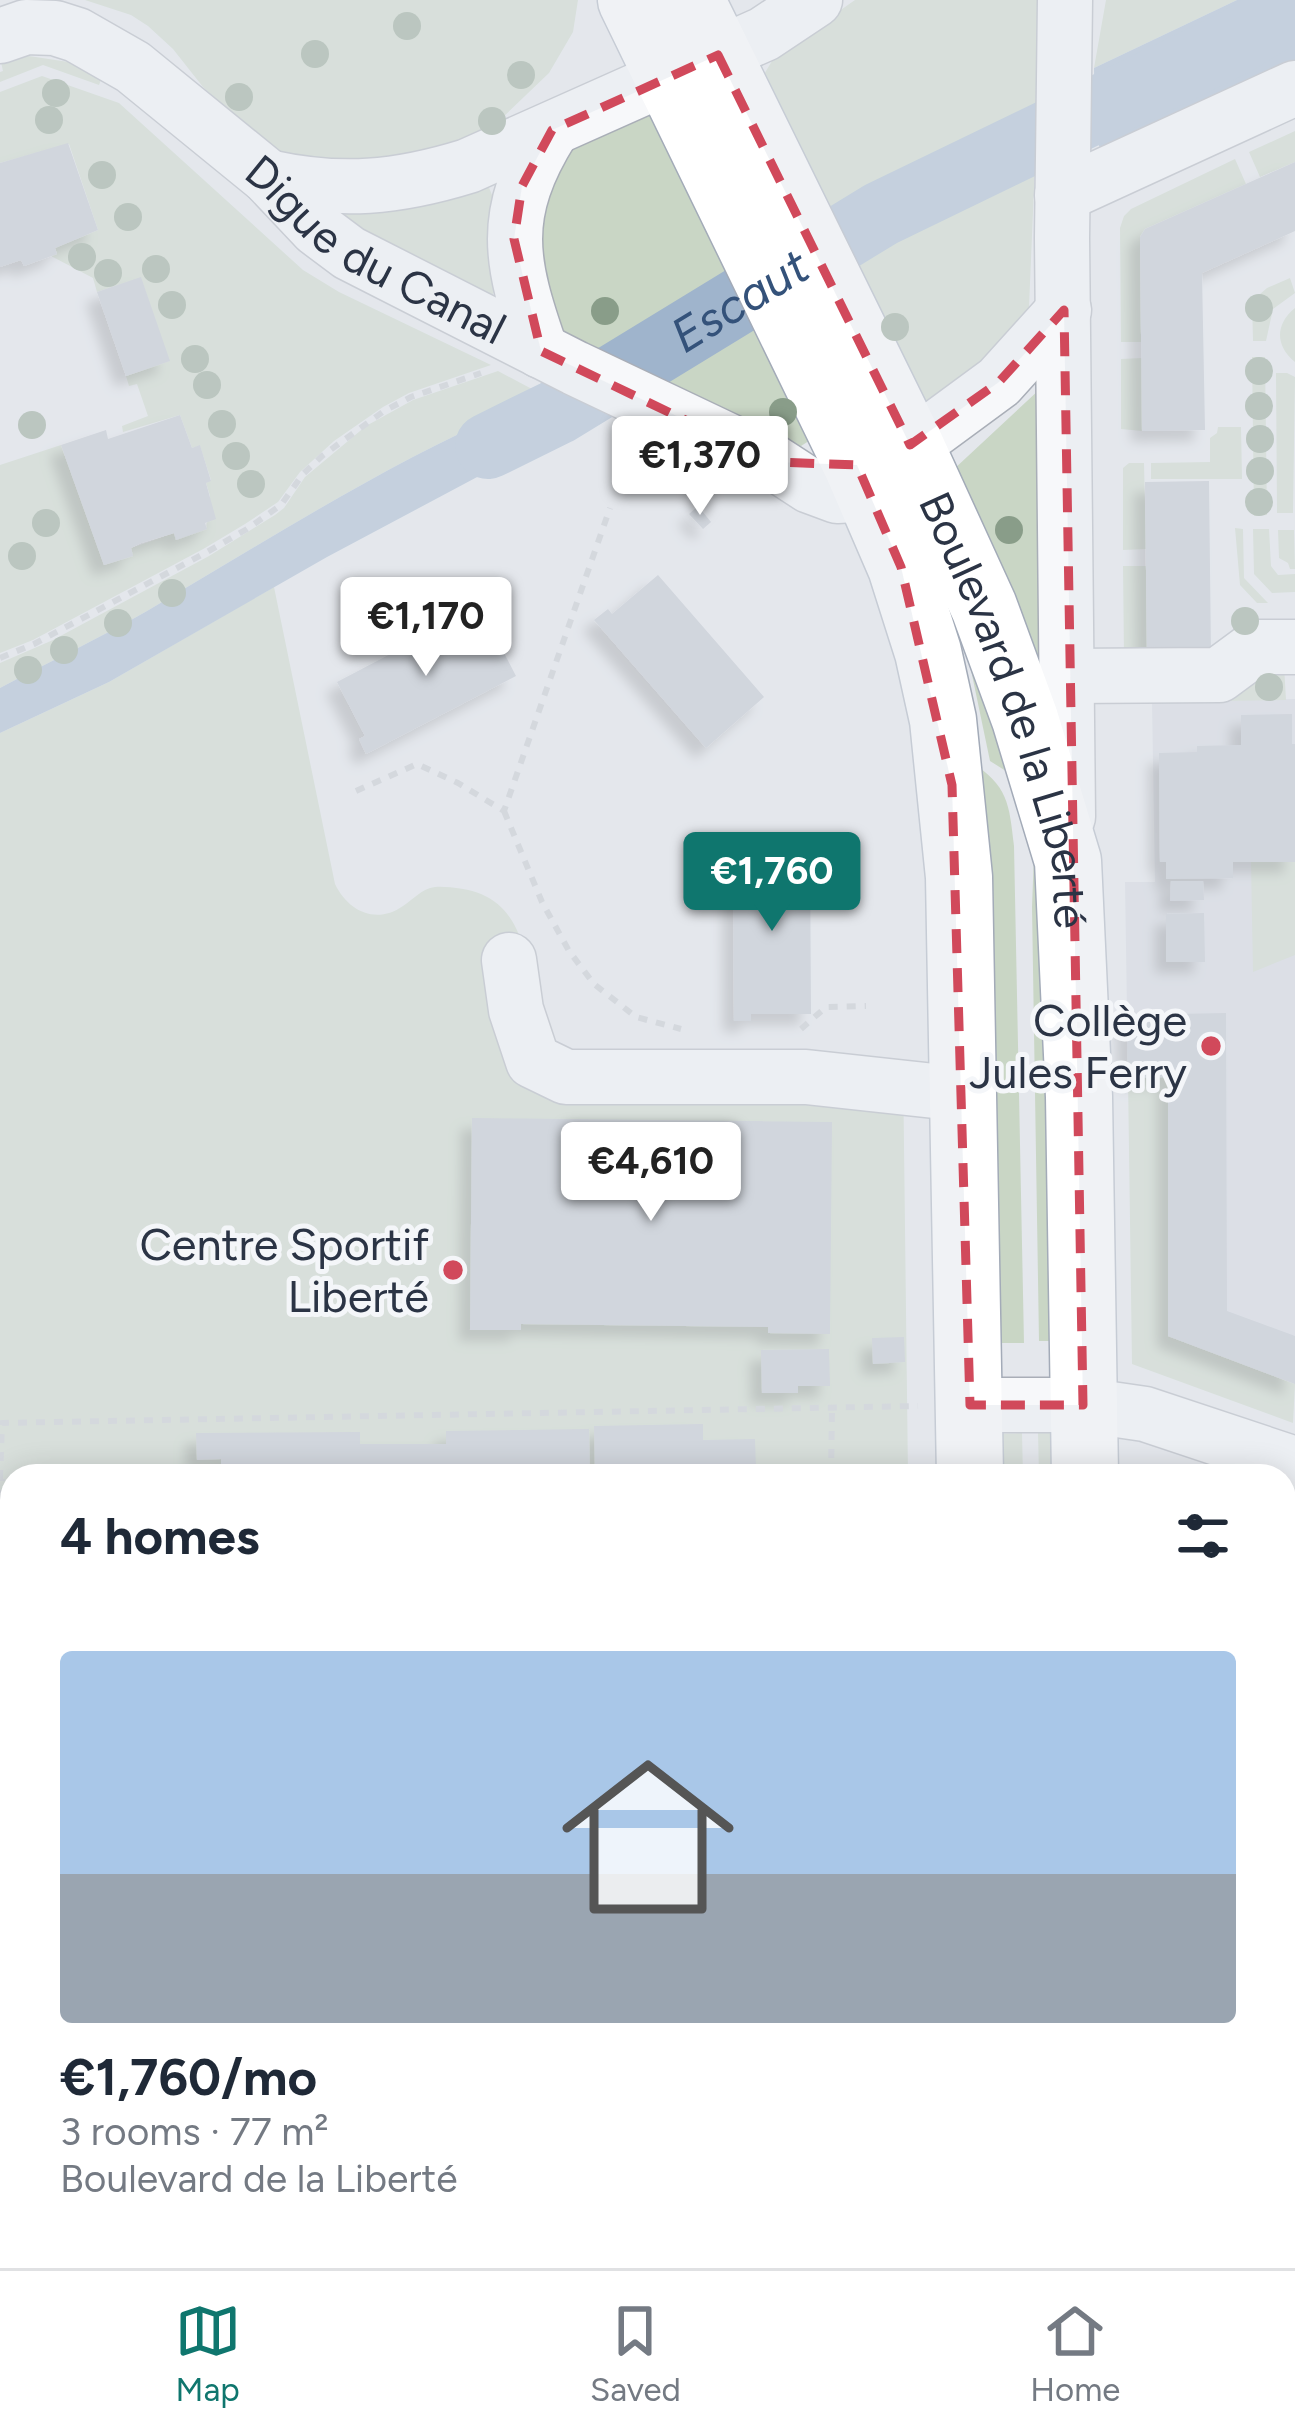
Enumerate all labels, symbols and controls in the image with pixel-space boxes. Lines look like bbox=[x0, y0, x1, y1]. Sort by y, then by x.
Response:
street label: Digue du Canal bbox=[235, 143, 515, 355]
water label: Escaut bbox=[660, 236, 819, 364]
pin: €1,370 bbox=[602, 416, 798, 518]
text: €1,370 bbox=[639, 431, 761, 478]
street label: Boulevard de la Liberté bbox=[908, 483, 1098, 930]
pin: €1,170 bbox=[328, 577, 524, 679]
text: €1,170 bbox=[367, 592, 485, 639]
pin: €1,760 bbox=[674, 832, 870, 934]
text: €1,760 bbox=[710, 847, 834, 894]
place label: Collège Jules Ferry bbox=[969, 993, 1187, 1099]
marker: Collège Jules Ferry bbox=[1198, 1033, 1224, 1059]
pin: €4,610 bbox=[553, 1122, 749, 1224]
text: €4,610 bbox=[588, 1137, 714, 1184]
place label: Centre Sportif Liberté bbox=[139, 1217, 429, 1323]
marker: Centre Sportif Liberté bbox=[440, 1257, 466, 1283]
icon: filters bbox=[1170, 1503, 1236, 1569]
text: 4 homes bbox=[60, 1506, 260, 1567]
icon: home bbox=[540, 1729, 756, 1945]
text: €1,760/mo bbox=[60, 2047, 317, 2108]
text: 3 rooms · 77 m² bbox=[60, 2108, 329, 2155]
text: Boulevard de la Liberté bbox=[60, 2155, 457, 2202]
tab: Map bbox=[175, 2298, 241, 2409]
tab: Saved bbox=[590, 2298, 681, 2409]
tab: Home bbox=[1030, 2298, 1120, 2409]

